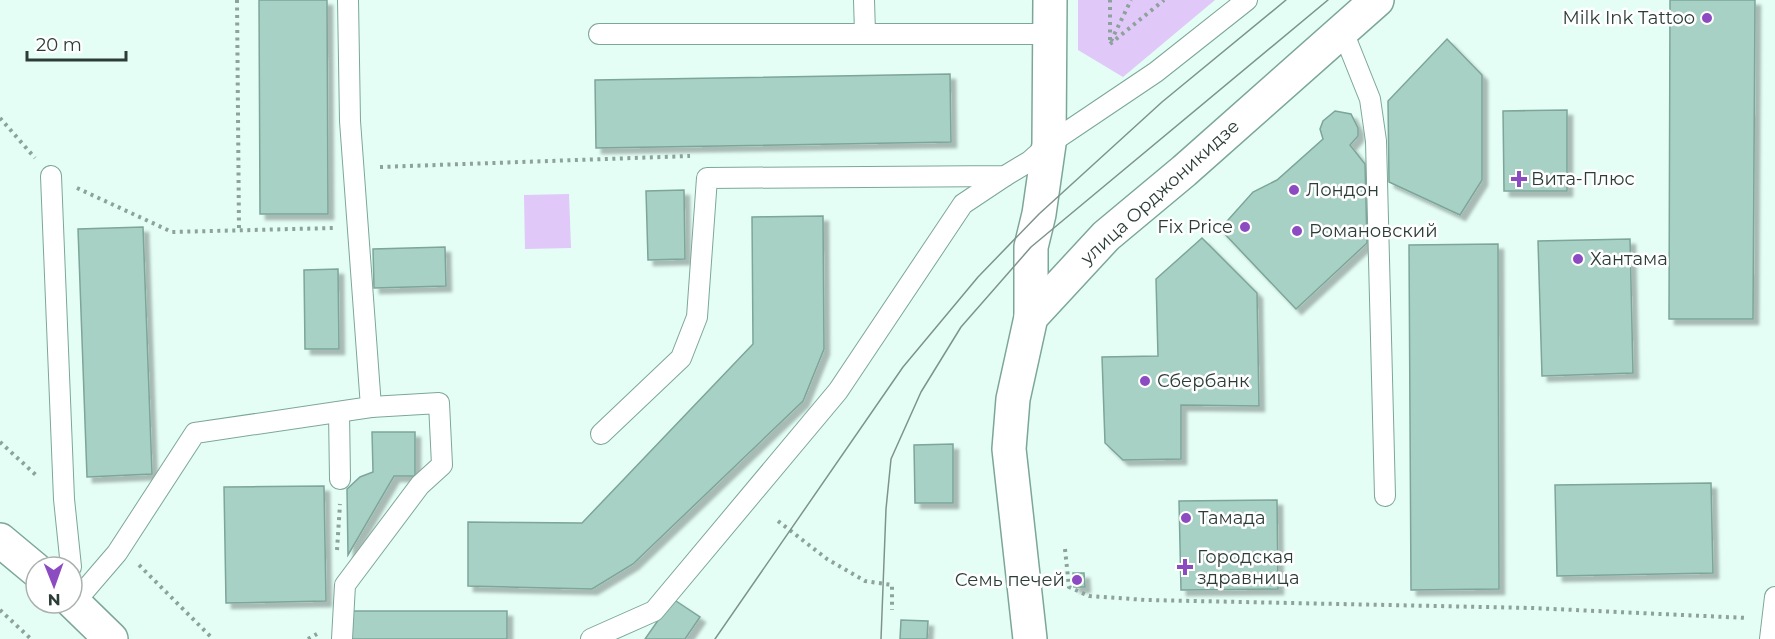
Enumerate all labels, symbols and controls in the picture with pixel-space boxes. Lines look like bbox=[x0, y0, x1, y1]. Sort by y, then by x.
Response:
place label: Milk Ink Tattoo bbox=[1563, 7, 1695, 29]
marker: Milk Ink Tattoo bbox=[1700, 11, 1714, 25]
scale bar bbox=[27, 24, 126, 62]
text: 20 m bbox=[36, 34, 82, 56]
street label: улица Орджоникидзе bbox=[1075, 115, 1244, 270]
place label: Вита-Плюс bbox=[1531, 168, 1635, 190]
marker: Вита-Плюс bbox=[1512, 172, 1526, 186]
place label: Лондон bbox=[1306, 179, 1379, 201]
marker: Лондон bbox=[1287, 183, 1301, 197]
place label: Fix Price bbox=[1157, 216, 1233, 238]
marker: Fix Price bbox=[1238, 220, 1252, 234]
place label: Романовский bbox=[1309, 220, 1438, 242]
marker: Романовский bbox=[1290, 224, 1304, 238]
place label: Хантама bbox=[1590, 248, 1668, 270]
marker: Хантама bbox=[1571, 252, 1585, 266]
place label: Сбербанк bbox=[1157, 370, 1250, 392]
marker: Сбербанк bbox=[1138, 374, 1152, 388]
place label: Тамада bbox=[1198, 507, 1265, 529]
marker: Тамада bbox=[1179, 511, 1193, 525]
place label: Городская здравница bbox=[1197, 546, 1299, 589]
north arrow bbox=[24, 555, 84, 615]
marker: Городская здравница bbox=[1178, 560, 1192, 574]
place label: Семь печей bbox=[955, 569, 1065, 591]
marker: Семь печей bbox=[1070, 573, 1084, 587]
text: N bbox=[48, 590, 61, 609]

